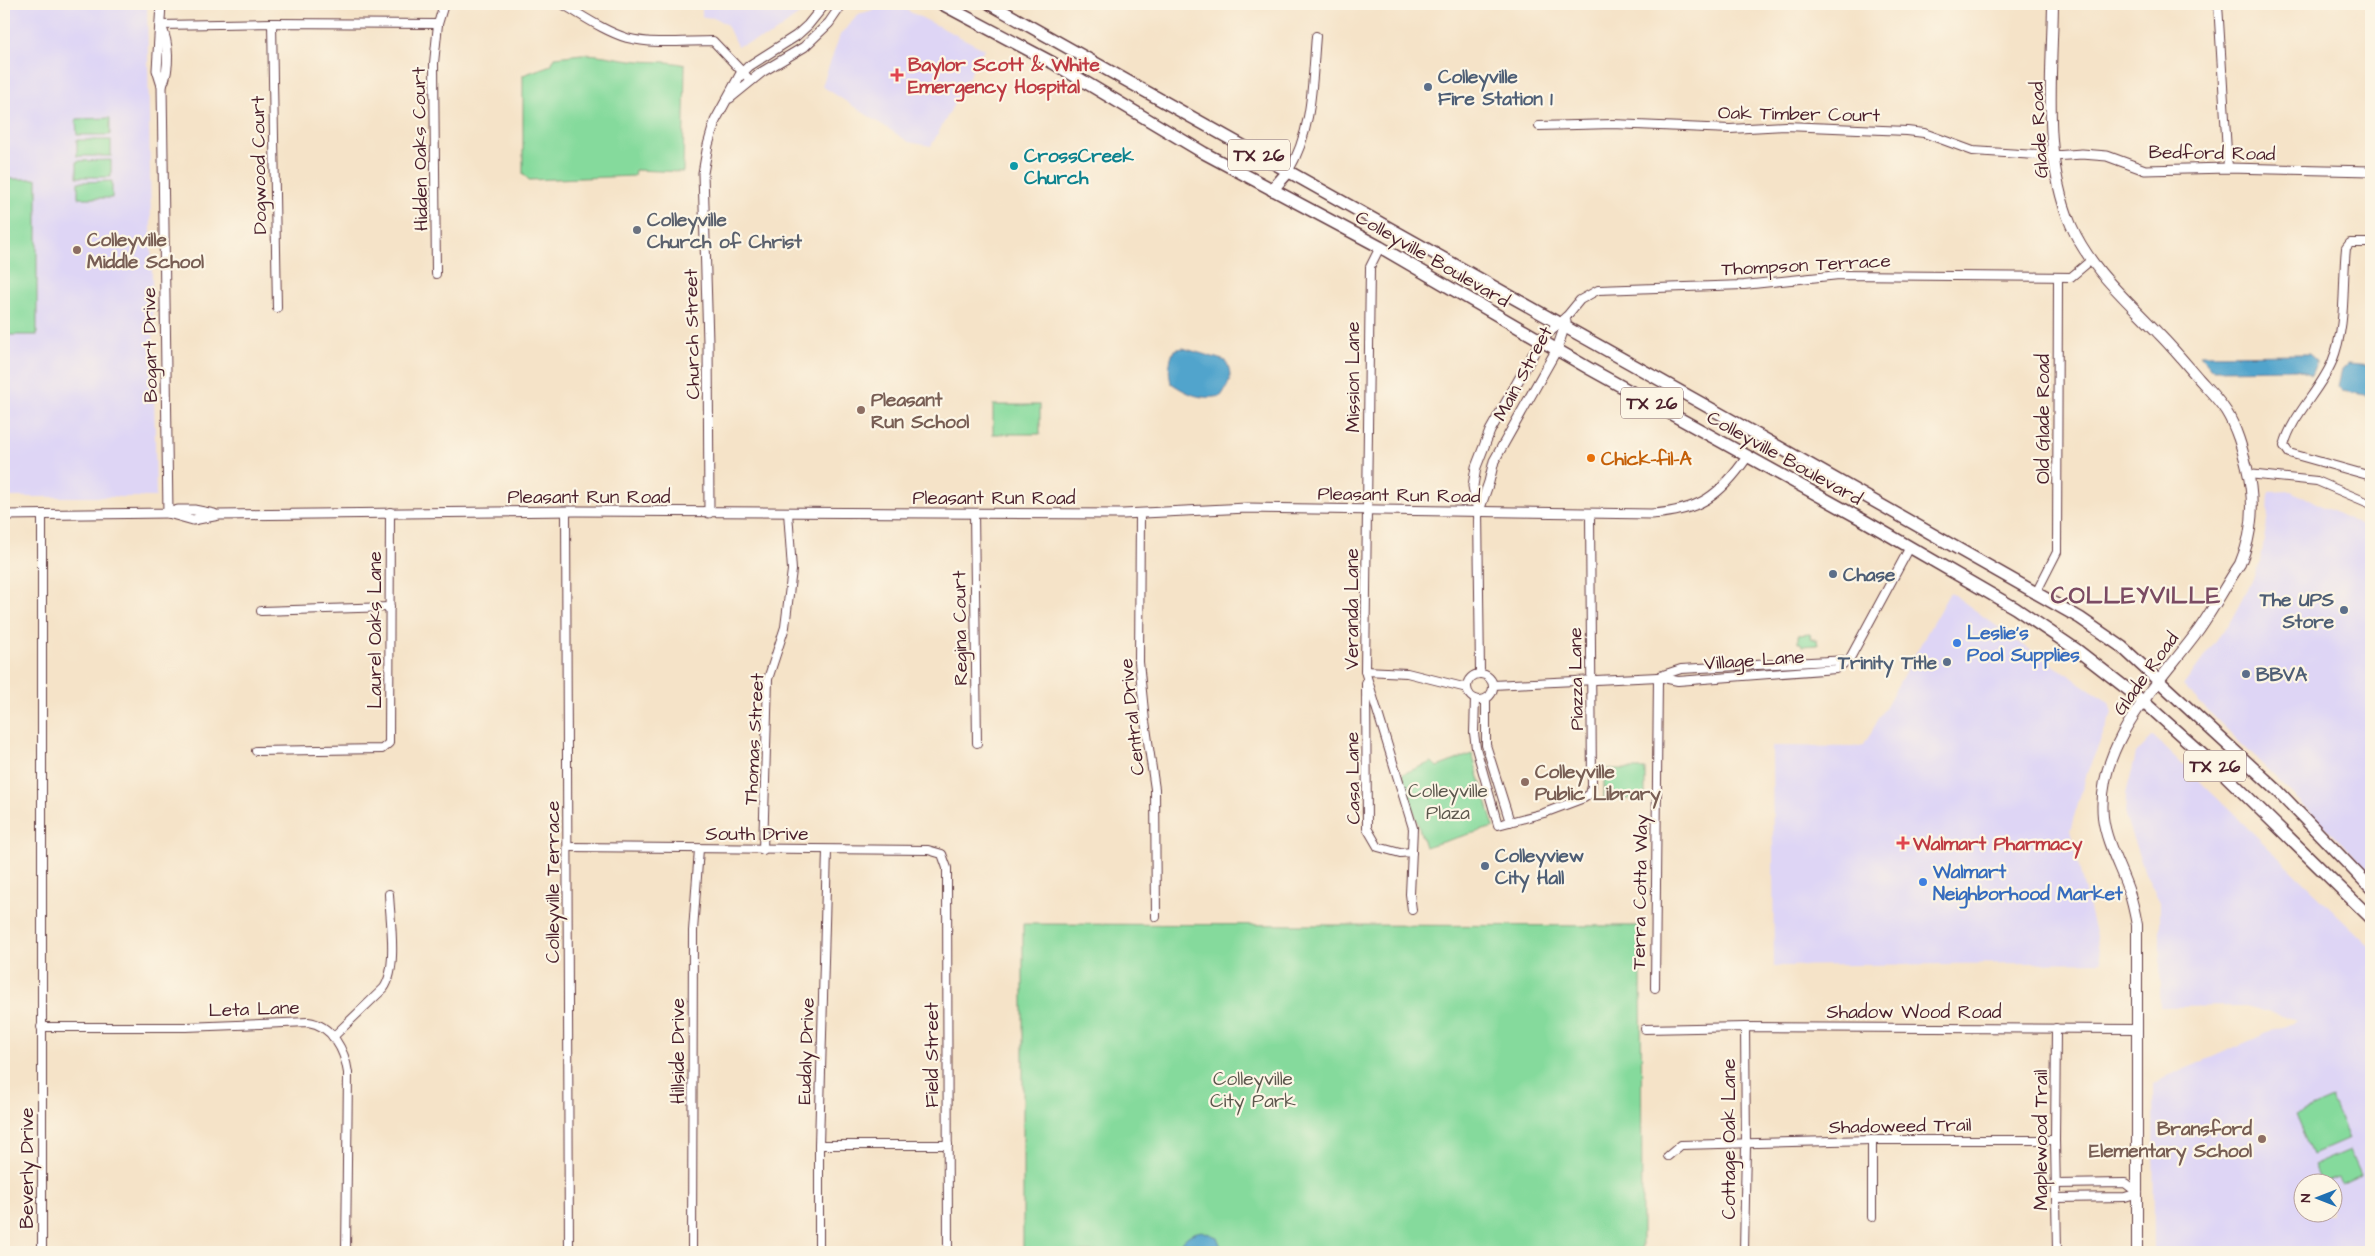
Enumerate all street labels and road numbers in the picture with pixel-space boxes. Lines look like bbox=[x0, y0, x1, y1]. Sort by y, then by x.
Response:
street label: Hidden Oaks Court bbox=[406, 66, 435, 231]
street label: Glade Road bbox=[2023, 80, 2056, 179]
street label: Dogwood Court bbox=[245, 95, 275, 235]
street label: Oak Timber Court bbox=[1718, 100, 1881, 129]
street label: Bedford Road bbox=[2148, 139, 2276, 168]
road number: TX 26 bbox=[1228, 140, 1290, 170]
street label: Colleyville Boulevard bbox=[1350, 204, 1515, 316]
street label: Thompson Terrace bbox=[1721, 248, 1892, 283]
street label: Church Street bbox=[678, 268, 707, 400]
street label: Bogart Drive bbox=[136, 287, 166, 403]
street label: Main Street bbox=[1487, 321, 1560, 426]
street label: Mission Lane bbox=[1340, 322, 1367, 432]
street label: Old Glade Road bbox=[2030, 354, 2057, 484]
road number: TX 26 bbox=[1621, 388, 1683, 418]
street label: Colleyville Boulevard bbox=[1701, 404, 1867, 513]
street label: Pleasant Run Road bbox=[1317, 481, 1481, 510]
street label: Pleasant Run Road bbox=[508, 484, 671, 511]
street label: Pleasant Run Road bbox=[913, 485, 1076, 512]
street label: Veranda Lane bbox=[1339, 548, 1366, 670]
street label: Laurel Oaks Lane bbox=[362, 551, 389, 709]
street label: Regina Court bbox=[946, 570, 976, 686]
street label: Glade Road bbox=[2107, 626, 2186, 721]
street label: Piazza Lane bbox=[1562, 627, 1591, 731]
street label: Village Lane bbox=[1703, 644, 1805, 678]
street label: Central Drive bbox=[1113, 657, 1152, 777]
street label: Thomas Street bbox=[738, 672, 771, 806]
street label: Casa Lane bbox=[1339, 731, 1368, 824]
road number: TX 26 bbox=[2184, 750, 2246, 781]
street label: Colleyville Terrace bbox=[540, 801, 568, 963]
street label: Terra Cotta Way bbox=[1626, 814, 1656, 970]
street label: South Drive bbox=[705, 821, 809, 848]
street label: Leta Lane bbox=[208, 994, 300, 1025]
street label: Eudaly Drive bbox=[791, 997, 823, 1105]
street label: Hillside Drive bbox=[665, 998, 692, 1104]
street label: Shadow Wood Road bbox=[1827, 999, 2002, 1026]
street label: Field Street bbox=[919, 1002, 946, 1108]
street label: Cottage Oak Lane bbox=[1716, 1058, 1744, 1220]
street label: Maplewood Trail bbox=[2028, 1069, 2055, 1211]
street label: Beverly Drive bbox=[14, 1107, 42, 1229]
street label: Shadoweed Trail bbox=[1828, 1112, 1972, 1141]

